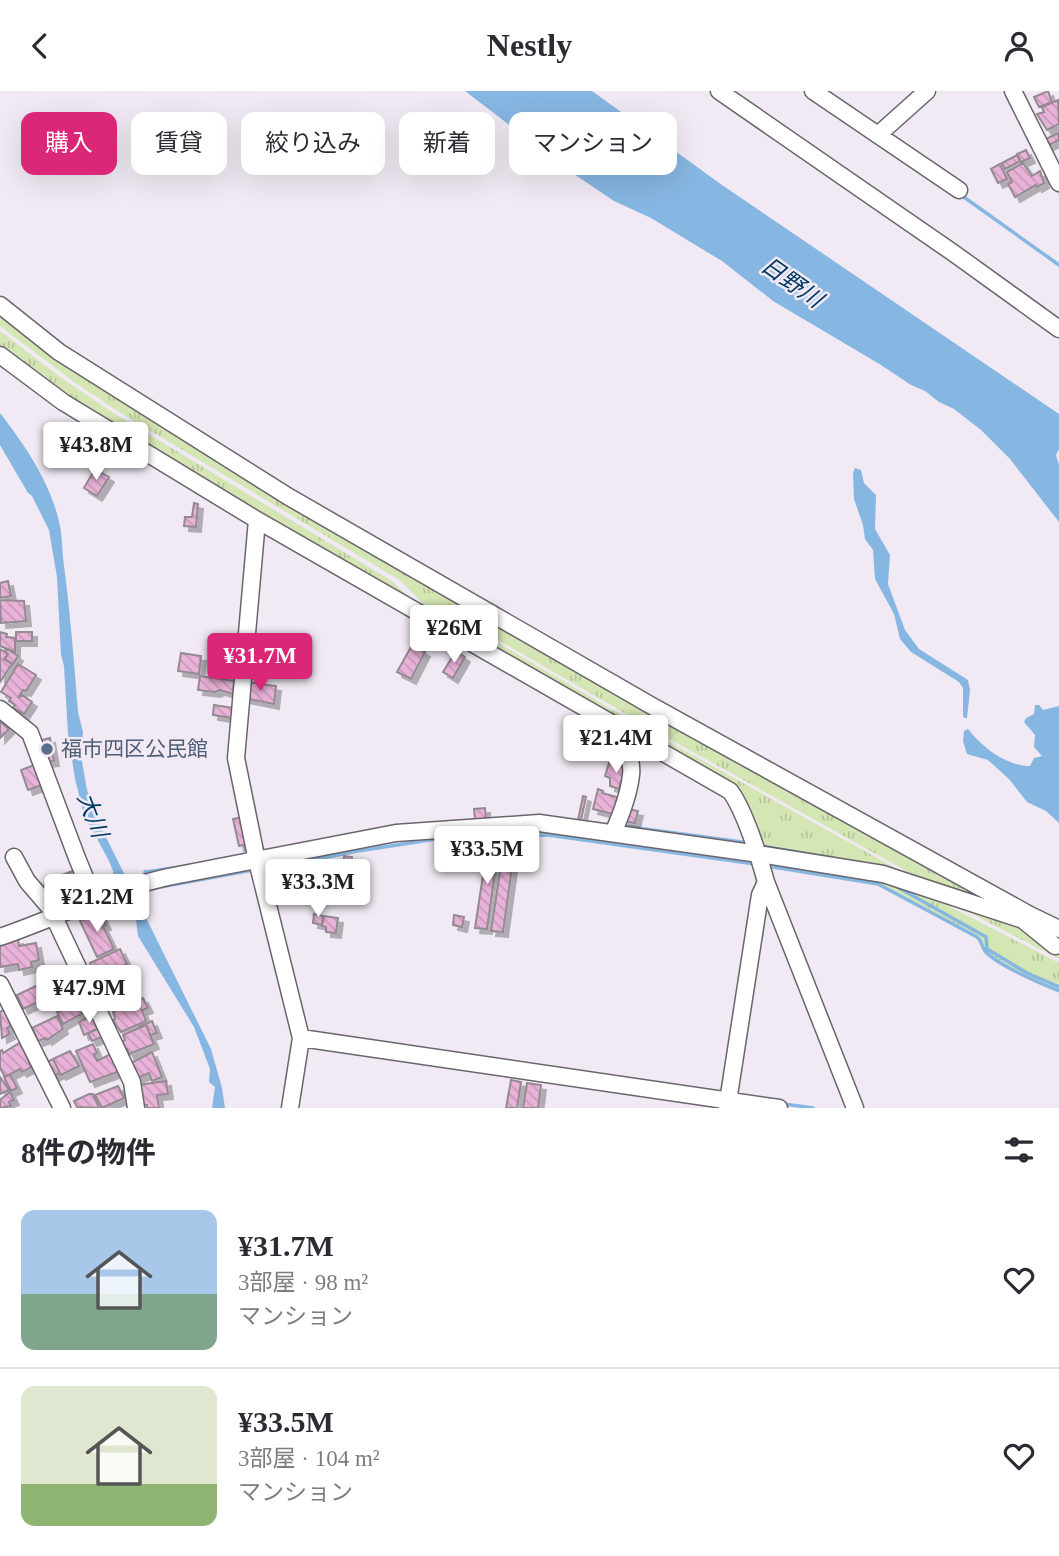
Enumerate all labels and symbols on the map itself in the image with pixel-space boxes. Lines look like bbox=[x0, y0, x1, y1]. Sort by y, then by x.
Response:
water label: 日野川 bbox=[756, 252, 830, 314]
pin: ¥43.8M bbox=[39, 423, 153, 482]
pin: ¥26M bbox=[413, 605, 495, 665]
pin: ¥31.7M bbox=[203, 633, 317, 693]
pin: ¥21.4M bbox=[559, 715, 673, 775]
place label: 福市四区公民館 bbox=[61, 737, 208, 761]
marker: 福市四区公民館 bbox=[39, 741, 55, 757]
water label: 大川 bbox=[73, 789, 114, 844]
pin: ¥33.5M bbox=[430, 827, 544, 886]
pin: ¥33.3M bbox=[261, 859, 375, 919]
pin: ¥21.2M bbox=[40, 875, 154, 934]
pin: ¥47.9M bbox=[32, 965, 146, 1025]

